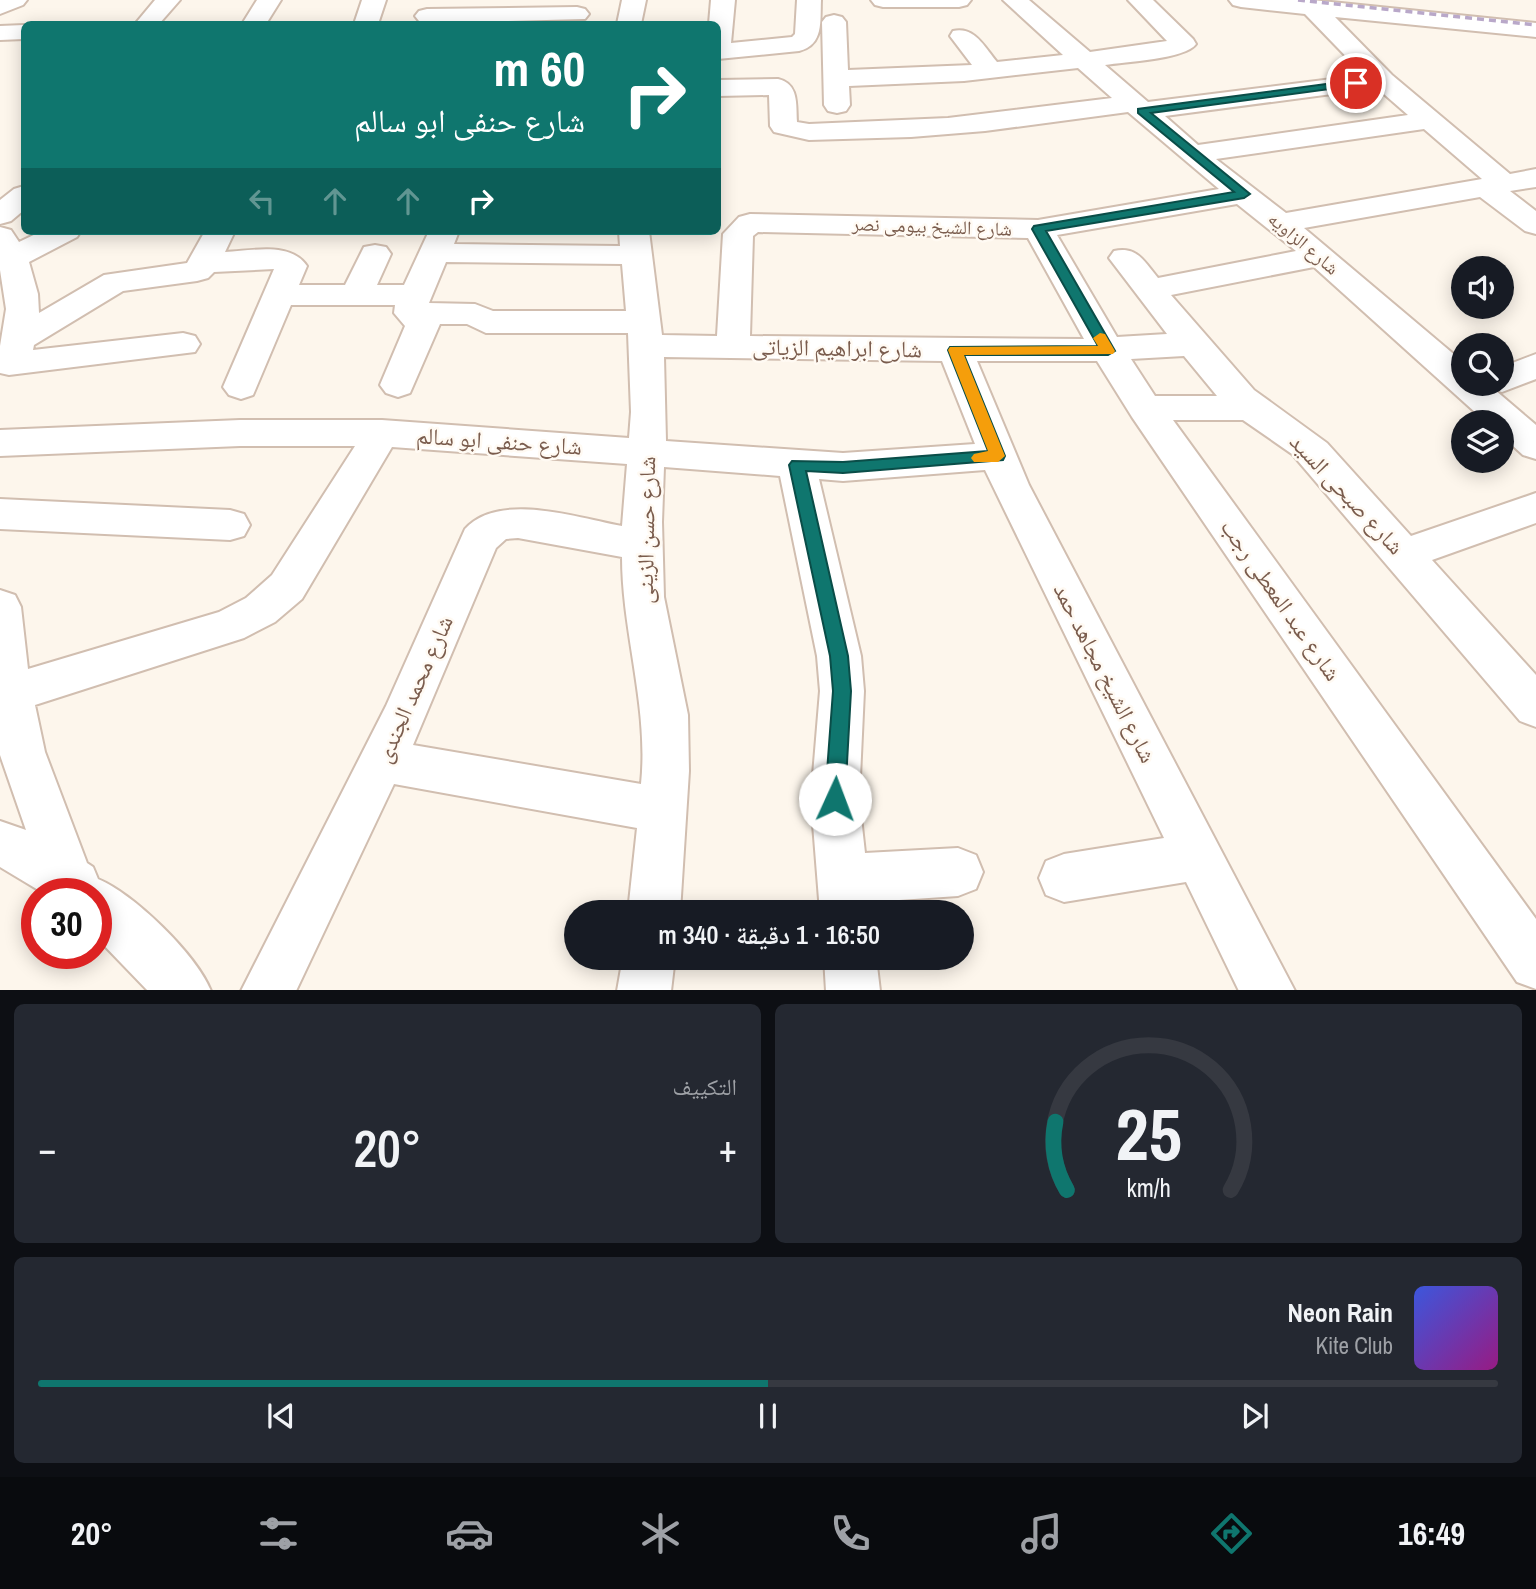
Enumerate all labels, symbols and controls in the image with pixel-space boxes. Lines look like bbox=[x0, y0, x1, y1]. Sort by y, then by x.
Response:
text: 60 m bbox=[493, 35, 585, 101]
icon: right bbox=[609, 49, 700, 140]
pin bbox=[1326, 53, 1386, 113]
icon: arrive bbox=[1337, 64, 1375, 102]
text: شارع حنفى ابو سالم bbox=[354, 99, 585, 142]
icon: left bbox=[243, 182, 281, 220]
icon: ahead bbox=[316, 182, 354, 220]
icon: ahead bbox=[389, 182, 427, 220]
icon: right bbox=[462, 182, 500, 220]
street label: شارع الزاويه bbox=[1263, 206, 1345, 280]
street label: شارع الشيخ بيومى نصر bbox=[851, 210, 1012, 242]
map controls bbox=[1451, 256, 1514, 473]
button: sound bbox=[1451, 256, 1514, 319]
street label: شارع ابراهيم الزياتى bbox=[752, 331, 922, 365]
button: search bbox=[1451, 333, 1514, 396]
button: layers bbox=[1451, 410, 1514, 473]
street label: شارع حنفى ابو سالم bbox=[415, 419, 583, 463]
street label: شارع صبحى السيد bbox=[1283, 426, 1412, 561]
street label: شارع حسن الزينى bbox=[629, 456, 662, 604]
street label: شارع عبد المعطى رجب bbox=[1214, 513, 1349, 687]
street label: شارع الشيخ مجاهد حمد bbox=[1047, 578, 1164, 768]
street label: شارع محمد الجندى bbox=[367, 610, 460, 767]
position arrow bbox=[798, 762, 872, 836]
speed limit sign: 30 bbox=[21, 878, 112, 969]
text: 16:50 · 1 دقيقة · 340 m bbox=[658, 917, 880, 952]
text: التكييف bbox=[672, 1071, 737, 1102]
text: 25 bbox=[1115, 1085, 1182, 1183]
text: 20° bbox=[353, 1113, 422, 1183]
text: − bbox=[38, 1123, 56, 1174]
text: + bbox=[719, 1123, 737, 1174]
text: km/h bbox=[1126, 1170, 1171, 1204]
text: Neon Rain bbox=[1288, 1295, 1393, 1330]
text: Kite Club bbox=[1315, 1330, 1393, 1361]
icon: previous bbox=[262, 1397, 300, 1435]
icon: pause bbox=[749, 1397, 787, 1435]
icon: next bbox=[1236, 1397, 1274, 1435]
icon: filters bbox=[254, 1509, 303, 1558]
icon: car bbox=[445, 1509, 494, 1558]
icon: climate bbox=[636, 1509, 685, 1558]
icon: phone bbox=[826, 1509, 875, 1558]
icon: music bbox=[1017, 1509, 1066, 1558]
icon: directions bbox=[1207, 1509, 1256, 1558]
text: 20° bbox=[71, 1512, 113, 1555]
text: 16:49 bbox=[1398, 1512, 1465, 1555]

